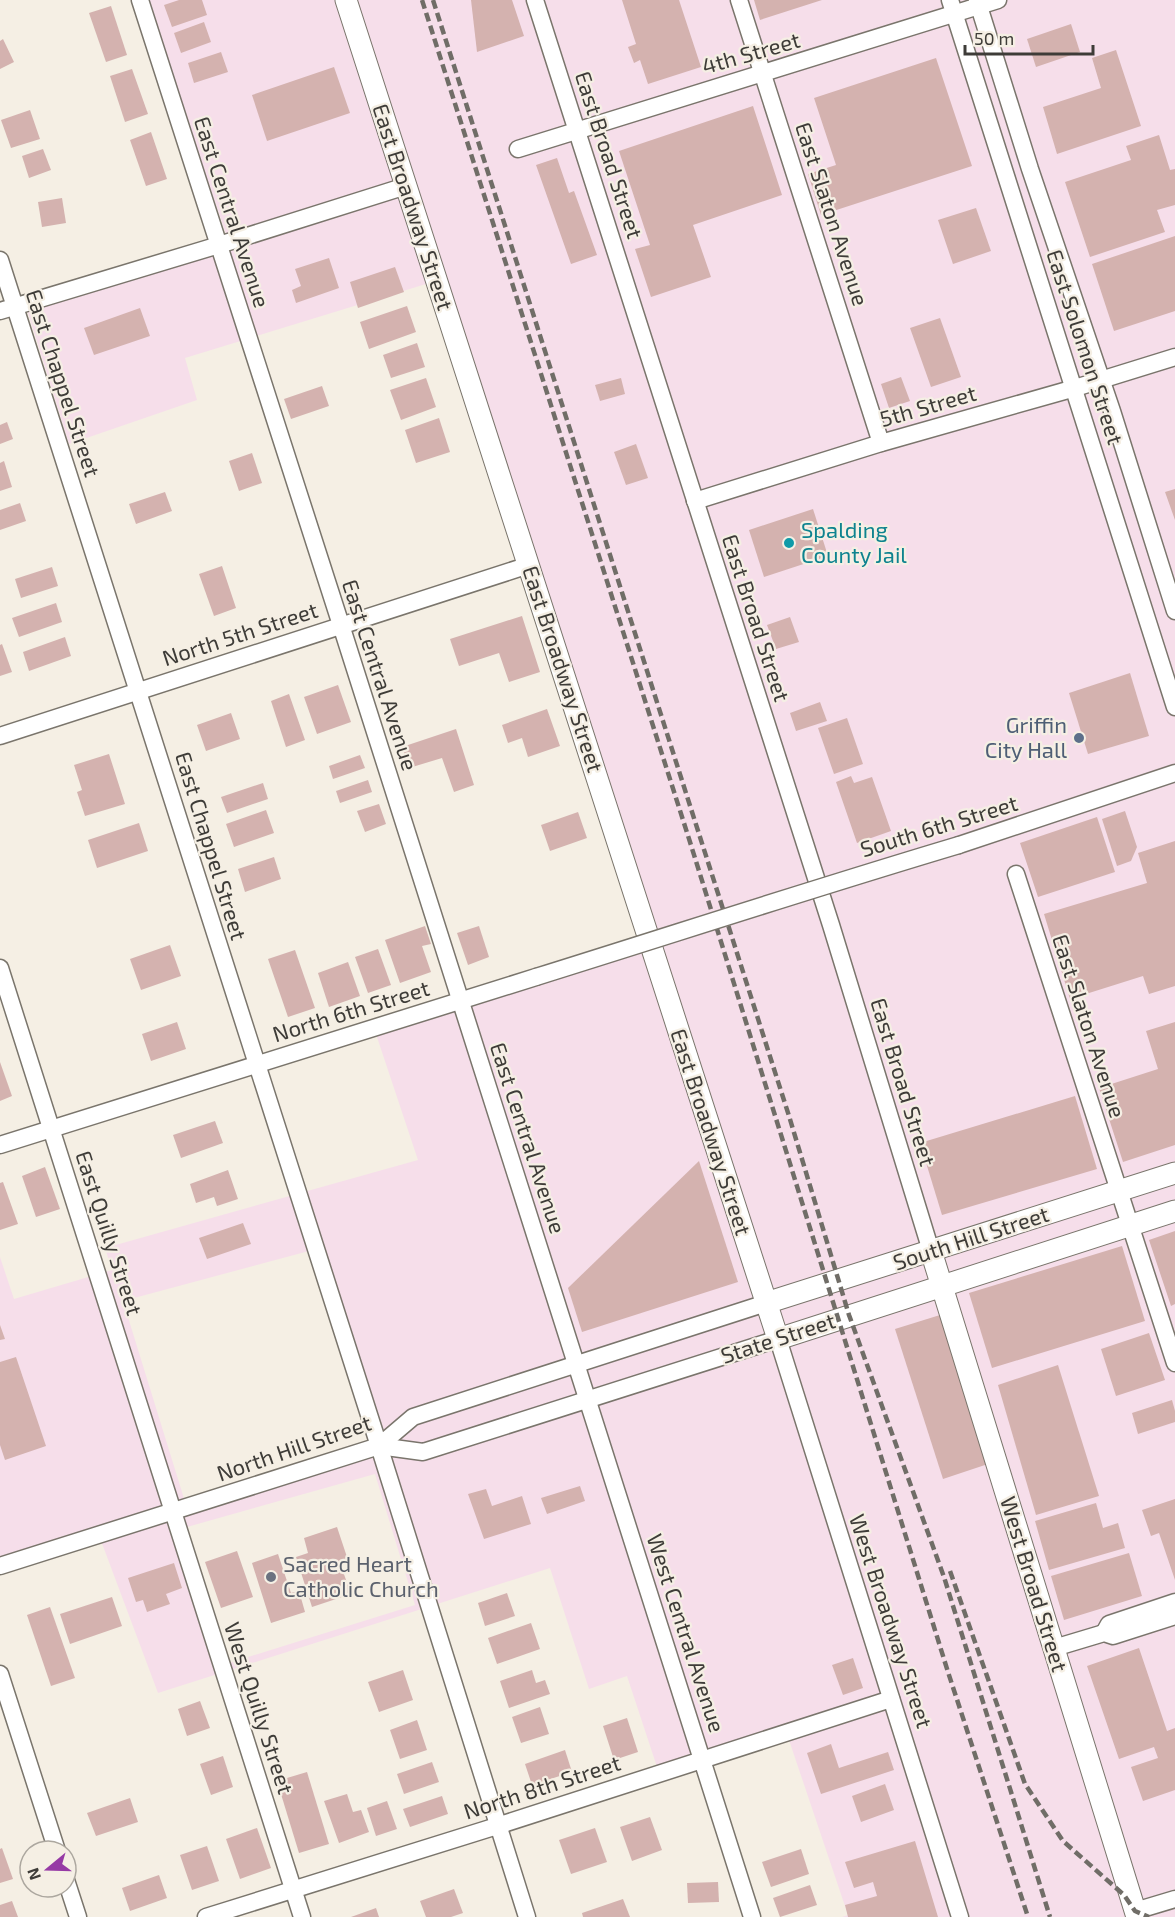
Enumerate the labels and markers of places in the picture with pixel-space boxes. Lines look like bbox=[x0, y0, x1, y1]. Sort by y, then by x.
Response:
place label: Spalding County Jail bbox=[801, 516, 907, 567]
marker: Spalding County Jail bbox=[782, 536, 796, 550]
place label: Griffin City Hall bbox=[985, 711, 1067, 762]
marker: Griffin City Hall bbox=[1072, 731, 1086, 745]
place label: Sacred Heart Catholic Church bbox=[283, 1550, 439, 1601]
marker: Sacred Heart Catholic Church bbox=[264, 1570, 278, 1584]

